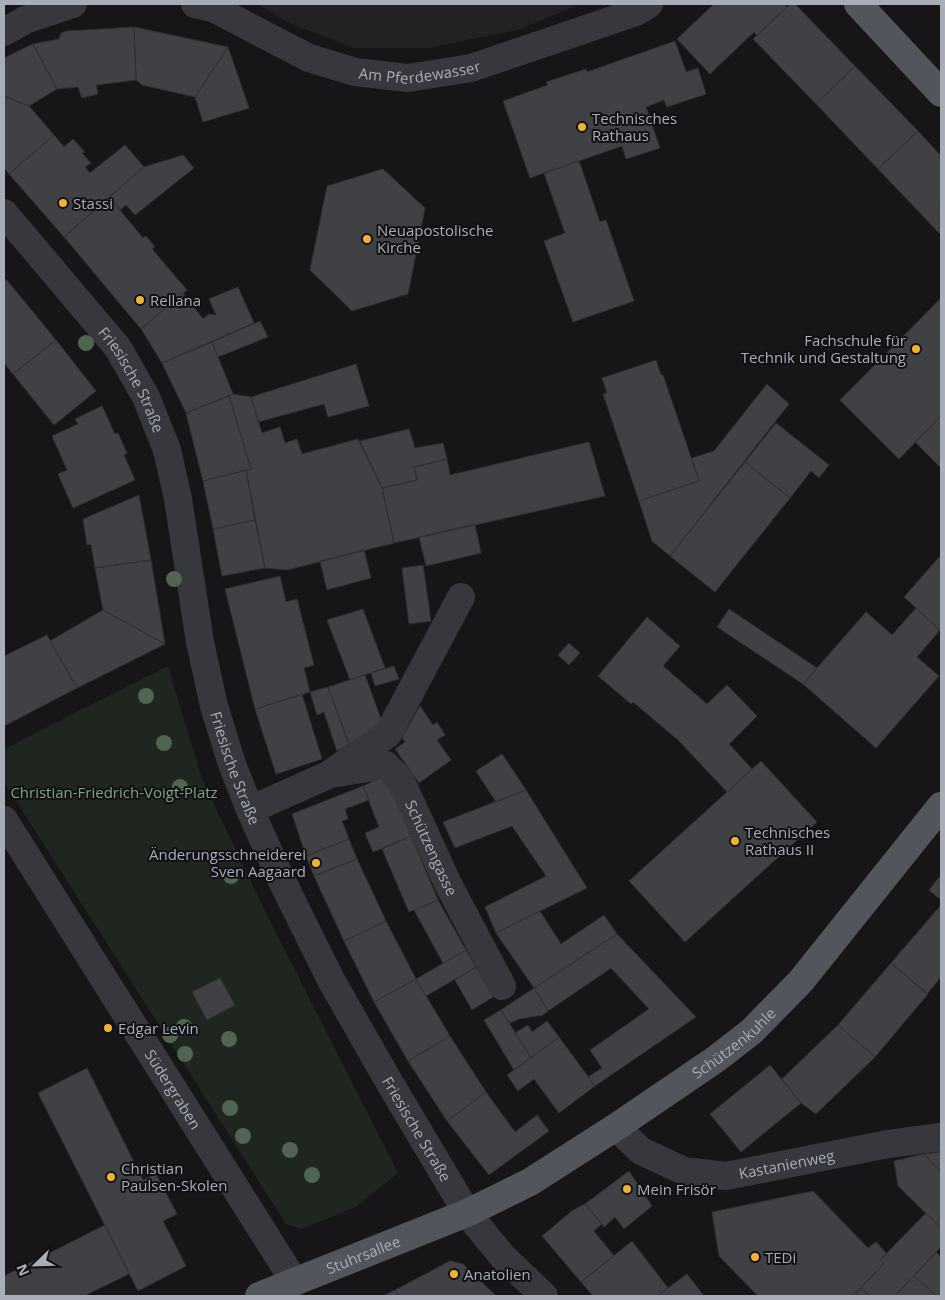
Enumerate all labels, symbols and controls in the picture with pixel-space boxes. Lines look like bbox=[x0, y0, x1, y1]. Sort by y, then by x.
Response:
street label: Am Pferdewasser bbox=[358, 56, 483, 88]
place label: Technisches Rathaus bbox=[592, 108, 677, 145]
marker: Technisches Rathaus bbox=[576, 121, 588, 133]
place label: Stassi bbox=[73, 193, 113, 213]
marker: Stassi bbox=[57, 197, 69, 209]
place label: Neuapostolische Kirche bbox=[377, 220, 494, 257]
marker: Neuapostolische Kirche bbox=[361, 233, 373, 245]
place label: Rellana bbox=[150, 290, 201, 310]
marker: Rellana bbox=[134, 294, 146, 306]
street label: Friesische Straße bbox=[94, 322, 169, 435]
place label: Fachschule für Technik und Gestaltung bbox=[741, 330, 906, 367]
marker: Fachschule für Technik und Gestaltung bbox=[910, 343, 922, 355]
street label: Friesische Straße bbox=[206, 709, 265, 828]
park label: Christian-Friedrich-Voigt-Platz bbox=[10, 782, 218, 802]
street label: Schützengasse bbox=[401, 797, 462, 899]
place label: Technisches Rathaus II bbox=[745, 822, 830, 859]
marker: Technisches Rathaus II bbox=[729, 835, 741, 847]
place label: Änderungsschneiderei Sven Aagaard bbox=[149, 844, 306, 881]
marker: Änderungsschneiderei Sven Aagaard bbox=[310, 857, 322, 869]
street label: Schützenkuhle bbox=[688, 1003, 780, 1083]
place label: Edgar Levin bbox=[118, 1018, 199, 1038]
marker: Edgar Levin bbox=[102, 1022, 114, 1034]
street label: Südergraben bbox=[141, 1045, 206, 1133]
street label: Friesische Straße bbox=[378, 1073, 456, 1185]
street label: Kastanienweg bbox=[737, 1145, 836, 1183]
place label: Christian Paulsen-Skolen bbox=[121, 1158, 227, 1195]
marker: Christian Paulsen-Skolen bbox=[105, 1171, 117, 1183]
place label: Mein Frisör bbox=[637, 1179, 716, 1199]
marker: Mein Frisör bbox=[621, 1183, 633, 1195]
street label: Stuhrsallee bbox=[323, 1231, 403, 1278]
north arrow bbox=[10, 1240, 60, 1290]
place label: TEDi bbox=[765, 1247, 796, 1267]
marker: TEDi bbox=[749, 1251, 761, 1263]
text: N bbox=[12, 1261, 34, 1279]
place label: Anatolien bbox=[464, 1264, 531, 1284]
marker: Anatolien bbox=[448, 1268, 460, 1280]

